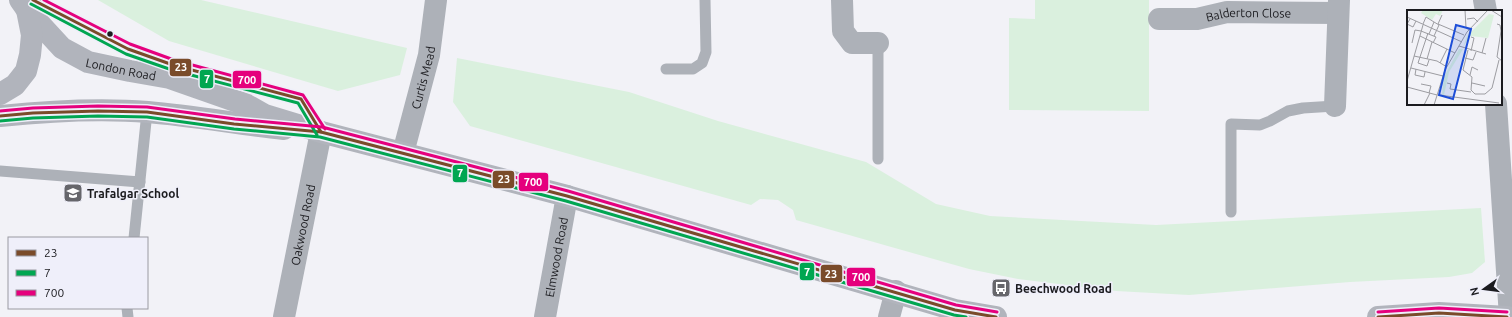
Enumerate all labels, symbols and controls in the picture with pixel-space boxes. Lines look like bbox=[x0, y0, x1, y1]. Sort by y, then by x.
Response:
street label: Balderton Close bbox=[1204, 5, 1291, 23]
inset map bbox=[1407, 10, 1502, 105]
unlabelled marker bbox=[105, 29, 115, 39]
street label: Curtis Mead bbox=[408, 45, 437, 110]
street label: London Road bbox=[85, 55, 157, 82]
line badge: 23 bbox=[169, 58, 192, 77]
text: 23 bbox=[175, 61, 187, 73]
line badge: 7 bbox=[199, 69, 214, 89]
line badge: 700 bbox=[232, 70, 262, 89]
text: 7 bbox=[204, 73, 210, 85]
text: 700 bbox=[238, 74, 256, 86]
line badge: 7 bbox=[452, 164, 468, 183]
text: 7 bbox=[457, 167, 463, 179]
line badge: 23 bbox=[492, 170, 515, 189]
line badge: 700 bbox=[518, 172, 549, 192]
text: 23 bbox=[498, 173, 510, 185]
text: 700 bbox=[524, 176, 542, 188]
school or university icon: Trafalgar School bbox=[62, 182, 84, 204]
street label: Oakwood Road bbox=[288, 183, 317, 267]
place label: Trafalgar School bbox=[87, 187, 179, 200]
street label: Elmwood Road bbox=[542, 216, 570, 298]
legend bbox=[8, 237, 148, 309]
text: 23 bbox=[44, 246, 58, 259]
line badge: 7 bbox=[799, 262, 815, 281]
line badge: 23 bbox=[820, 264, 843, 283]
text: 7 bbox=[44, 266, 51, 279]
text: 7 bbox=[804, 266, 810, 278]
line badge: 700 bbox=[846, 267, 876, 287]
text: 23 bbox=[825, 268, 837, 280]
north arrow bbox=[1464, 269, 1504, 309]
text: 700 bbox=[852, 271, 870, 283]
bus stop icon: Beechwood Road bbox=[990, 277, 1012, 299]
place label: Beechwood Road bbox=[1015, 282, 1112, 295]
text: 700 bbox=[44, 286, 65, 299]
text: N bbox=[1467, 286, 1481, 297]

